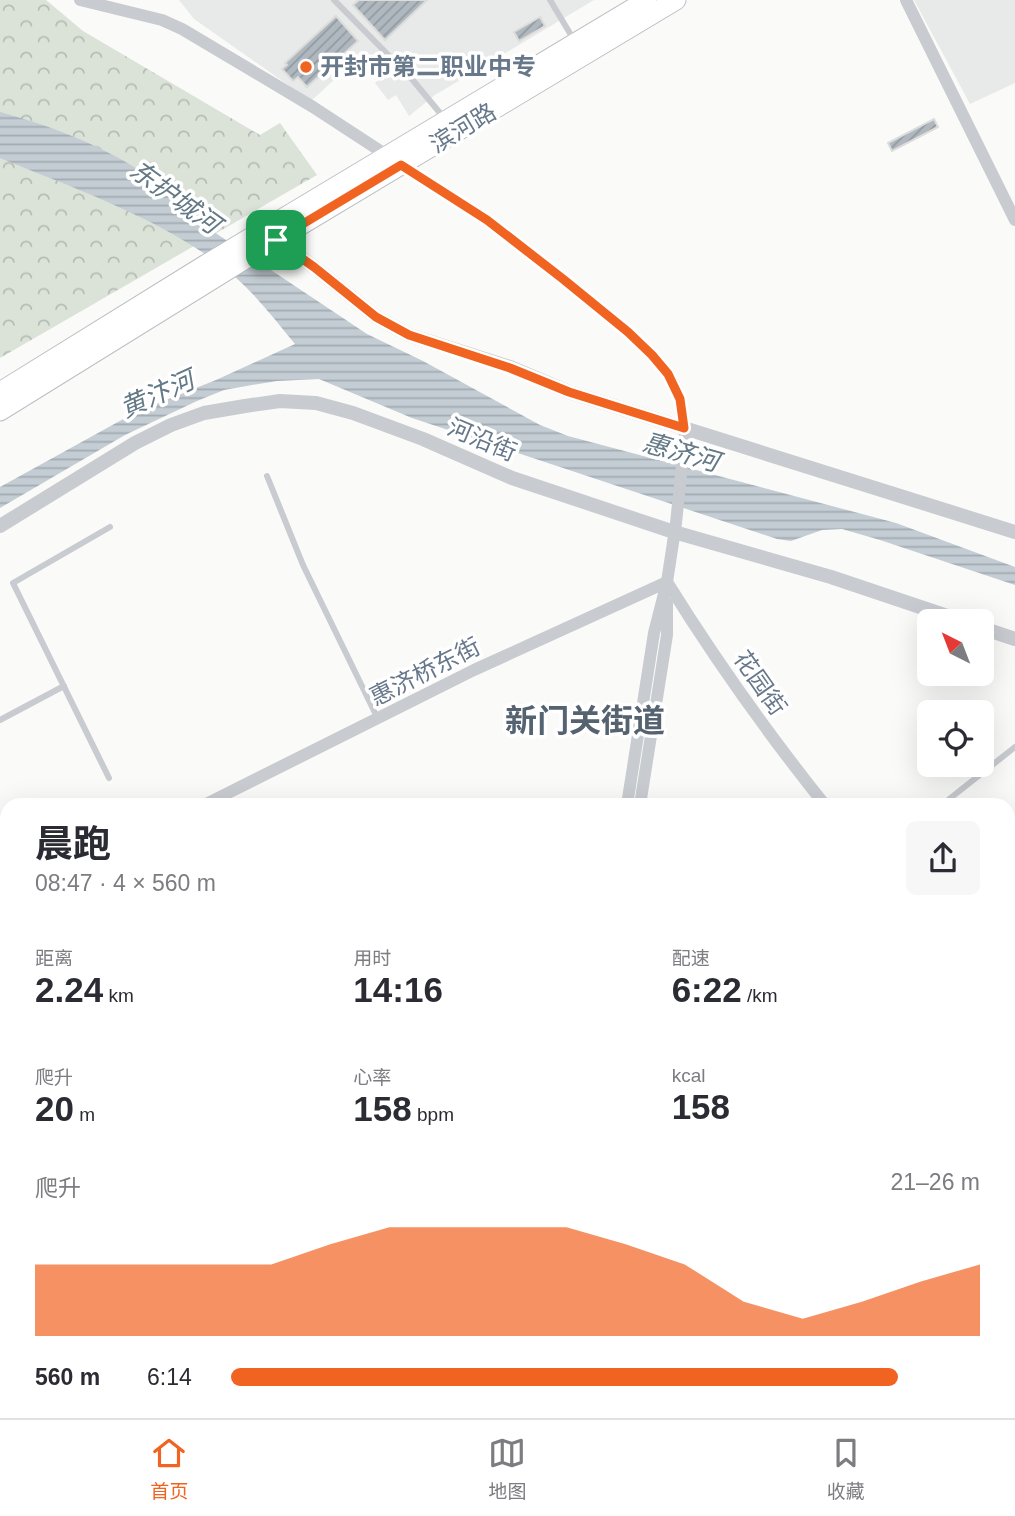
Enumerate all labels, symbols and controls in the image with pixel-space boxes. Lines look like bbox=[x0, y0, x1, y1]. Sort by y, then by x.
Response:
place label: 开封市第二职业中专 bbox=[320, 53, 536, 80]
marker: 开封市第二职业中专 bbox=[298, 59, 314, 75]
street label: 滨河路 bbox=[425, 97, 501, 158]
water label: 东护城河 bbox=[124, 154, 230, 243]
pin bbox=[246, 210, 306, 270]
icon: arrive bbox=[257, 221, 295, 259]
water label: 黄汴河 bbox=[115, 362, 203, 424]
street label: 河沿街 bbox=[444, 413, 521, 466]
water label: 惠济河 bbox=[639, 427, 727, 479]
north arrow bbox=[917, 609, 994, 686]
map controls bbox=[917, 609, 994, 777]
street label: 惠济桥东街 bbox=[365, 632, 484, 711]
street label: 花园街 bbox=[729, 645, 792, 720]
button: locate bbox=[917, 700, 994, 777]
district label: 新门关街道 bbox=[505, 703, 665, 739]
button: share bbox=[906, 821, 980, 895]
text: 晨跑 bbox=[35, 823, 111, 865]
text: 08:47 · 4 × 560 m bbox=[35, 870, 216, 896]
text: 距离 bbox=[35, 948, 73, 969]
text: 用时 bbox=[353, 948, 391, 969]
text: 配速 bbox=[672, 948, 710, 969]
text: 2.24 bbox=[35, 970, 103, 1009]
text: 14:16 bbox=[353, 970, 443, 1009]
text: 6:22 bbox=[672, 970, 742, 1009]
text: km bbox=[103, 985, 134, 1006]
text: /km bbox=[742, 985, 778, 1006]
text: kcal bbox=[672, 1065, 705, 1086]
text: 爬升 bbox=[35, 1067, 73, 1088]
text: 心率 bbox=[353, 1067, 391, 1088]
text: 158 bbox=[672, 1087, 730, 1126]
text: 20 bbox=[35, 1089, 74, 1128]
text: 158 bbox=[353, 1089, 412, 1128]
text: m bbox=[74, 1104, 95, 1125]
text: bpm bbox=[412, 1104, 454, 1125]
text: 21–26 m bbox=[890, 1169, 980, 1195]
text: 爬升 bbox=[35, 1175, 81, 1201]
text: 560 m bbox=[35, 1364, 100, 1390]
text: 6:14 bbox=[147, 1364, 192, 1390]
tab: 首页 bbox=[150, 1434, 188, 1503]
tab: 地图 bbox=[488, 1434, 527, 1503]
tab: 收藏 bbox=[827, 1434, 865, 1503]

